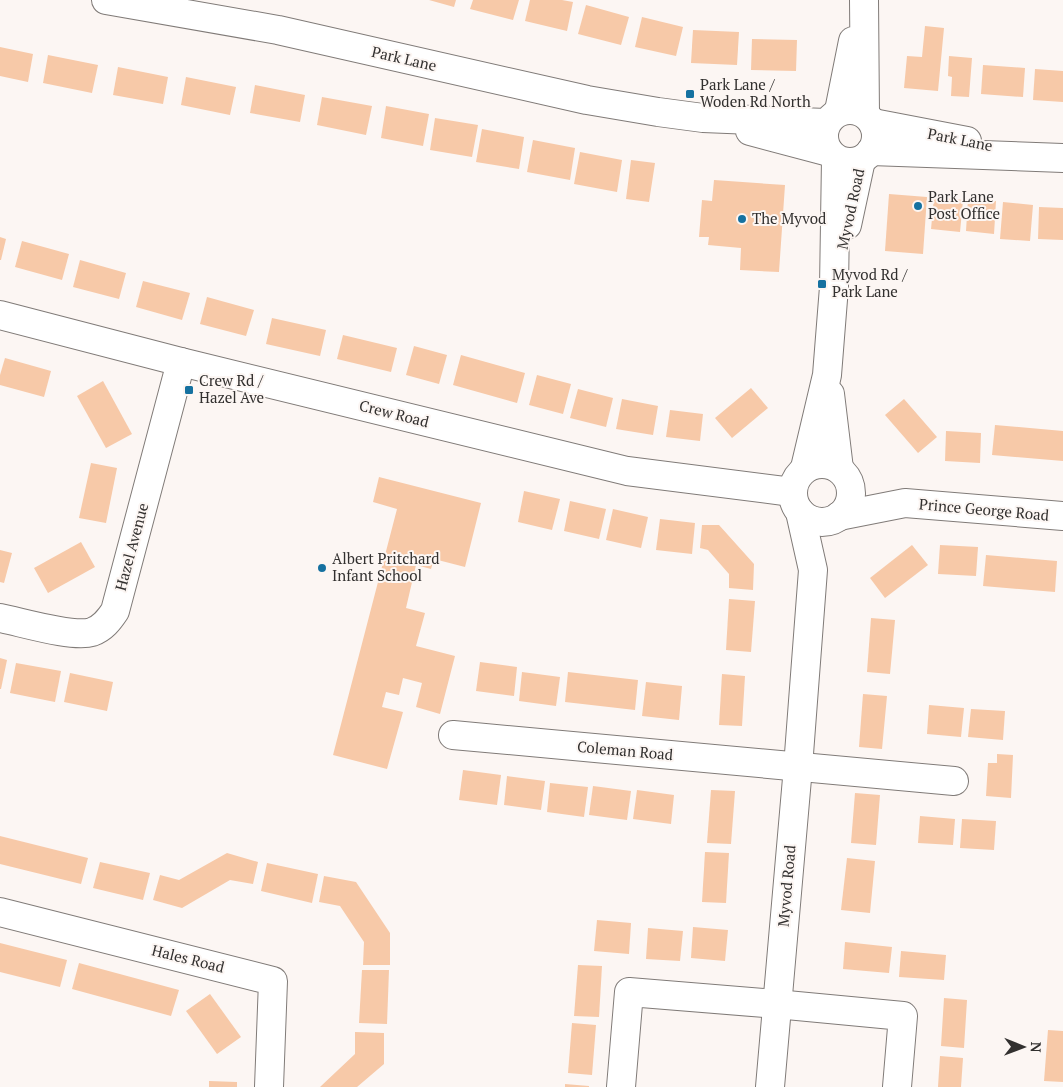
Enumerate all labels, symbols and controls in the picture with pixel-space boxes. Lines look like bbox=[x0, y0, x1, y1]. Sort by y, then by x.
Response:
street label: Park Lane bbox=[370, 41, 439, 75]
place label: Park Lane / Woden Rd North bbox=[700, 74, 811, 111]
marker: Park Lane / Woden Rd North bbox=[684, 88, 696, 100]
street label: Park Lane bbox=[926, 123, 994, 155]
street label: Myvod Road bbox=[832, 167, 868, 251]
place label: Park Lane Post Office bbox=[928, 186, 1000, 223]
marker: Park Lane Post Office bbox=[912, 200, 924, 212]
place label: The Myvod bbox=[752, 208, 826, 228]
marker: The Myvod bbox=[736, 213, 748, 225]
place label: Myvod Rd / Park Lane bbox=[832, 264, 908, 301]
marker: Myvod Rd / Park Lane bbox=[816, 278, 828, 290]
place label: Crew Rd / Hazel Ave bbox=[199, 370, 264, 407]
marker: Crew Rd / Hazel Ave bbox=[183, 384, 195, 396]
street label: Crew Road bbox=[357, 395, 431, 431]
street label: Prince George Road bbox=[918, 493, 1050, 525]
street label: Hazel Avenue bbox=[110, 501, 152, 593]
place label: Albert Pritchard Infant School bbox=[332, 548, 440, 585]
marker: Albert Pritchard Infant School bbox=[316, 562, 328, 574]
street label: Coleman Road bbox=[576, 736, 674, 764]
street label: Myvod Road bbox=[772, 844, 800, 928]
street label: Hales Road bbox=[150, 939, 227, 977]
north arrow bbox=[998, 1022, 1048, 1072]
text: N bbox=[1027, 1042, 1046, 1053]

